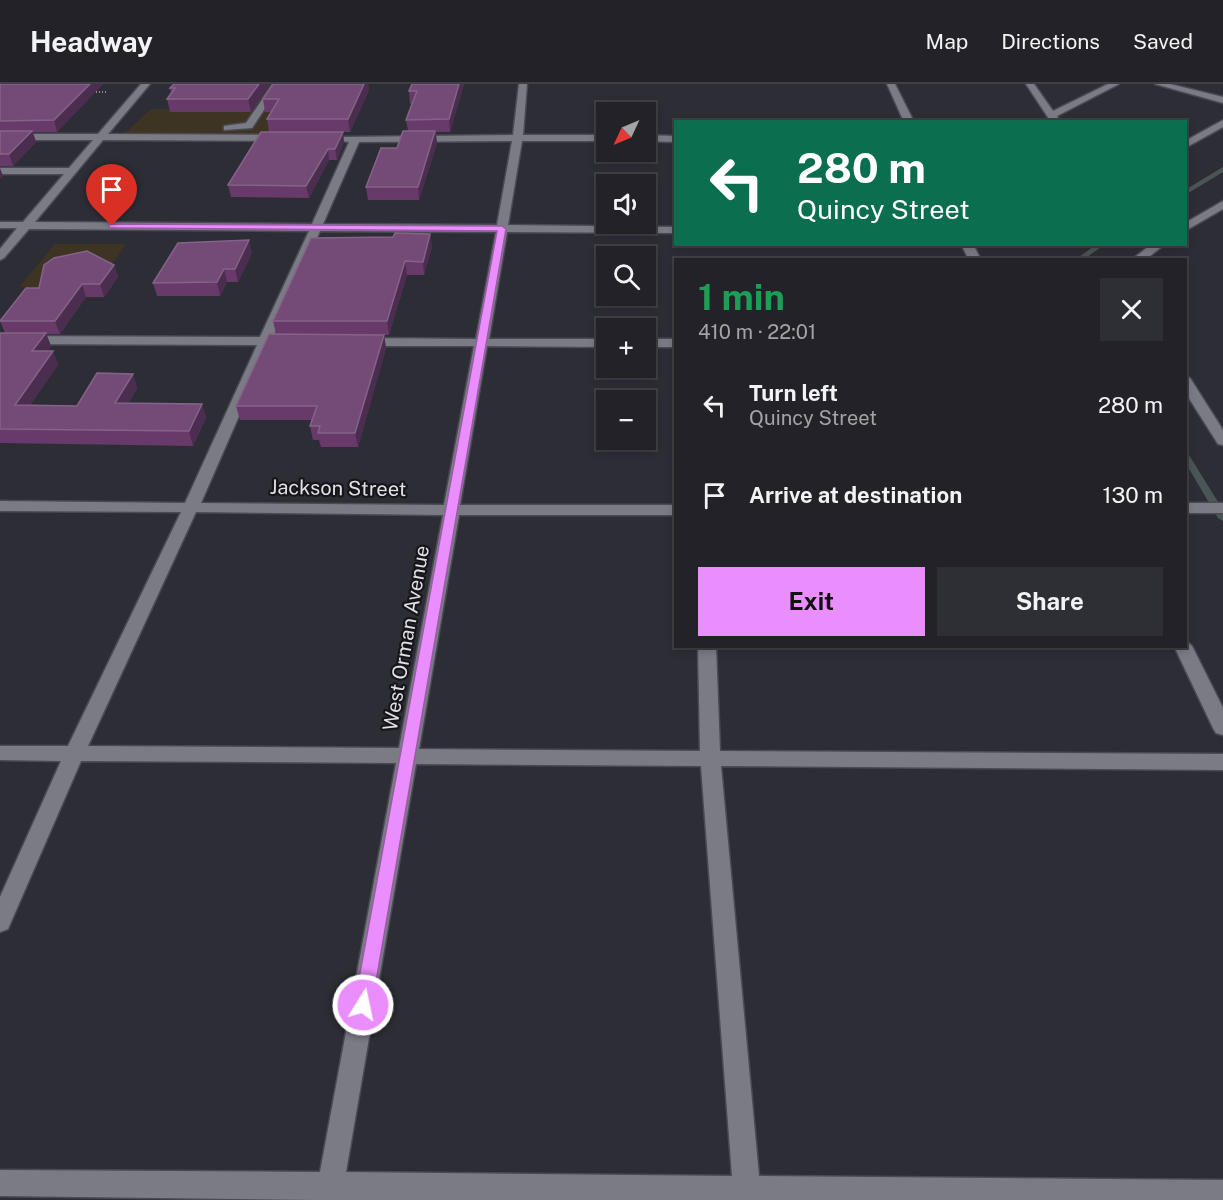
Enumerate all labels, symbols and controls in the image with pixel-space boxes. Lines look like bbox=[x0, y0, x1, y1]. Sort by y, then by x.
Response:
text: Headway bbox=[30, 25, 153, 58]
text: Map bbox=[926, 29, 968, 54]
text: Directions bbox=[1001, 29, 1100, 54]
text: Saved bbox=[1133, 29, 1193, 54]
north arrow bbox=[596, 102, 656, 162]
map controls bbox=[596, 102, 656, 450]
text: 280 m bbox=[797, 143, 926, 192]
icon: left bbox=[698, 144, 776, 222]
pin bbox=[86, 164, 137, 226]
icon: arrive bbox=[95, 173, 128, 206]
button: sound bbox=[596, 174, 656, 234]
text: Quincy Street bbox=[797, 193, 970, 225]
button: search bbox=[596, 246, 656, 306]
text: 1 min bbox=[698, 276, 785, 318]
button: close bbox=[1100, 278, 1163, 341]
button: + bbox=[596, 318, 656, 378]
text: 410 m · 22:01 bbox=[698, 320, 816, 344]
text: Turn left bbox=[749, 380, 838, 406]
icon: left bbox=[698, 389, 731, 422]
button: − bbox=[596, 390, 656, 450]
text: 280 m bbox=[1098, 392, 1163, 418]
text: Quincy Street bbox=[749, 406, 877, 430]
street label: Jackson Street bbox=[269, 475, 407, 501]
icon: arrive bbox=[698, 479, 731, 512]
text: Arrive at destination bbox=[749, 482, 962, 508]
text: 130 m bbox=[1102, 482, 1163, 508]
street label: West Orman Avenue bbox=[378, 543, 434, 733]
button: Exit bbox=[698, 567, 925, 636]
button: Share bbox=[937, 567, 1163, 636]
position arrow bbox=[331, 973, 395, 1037]

